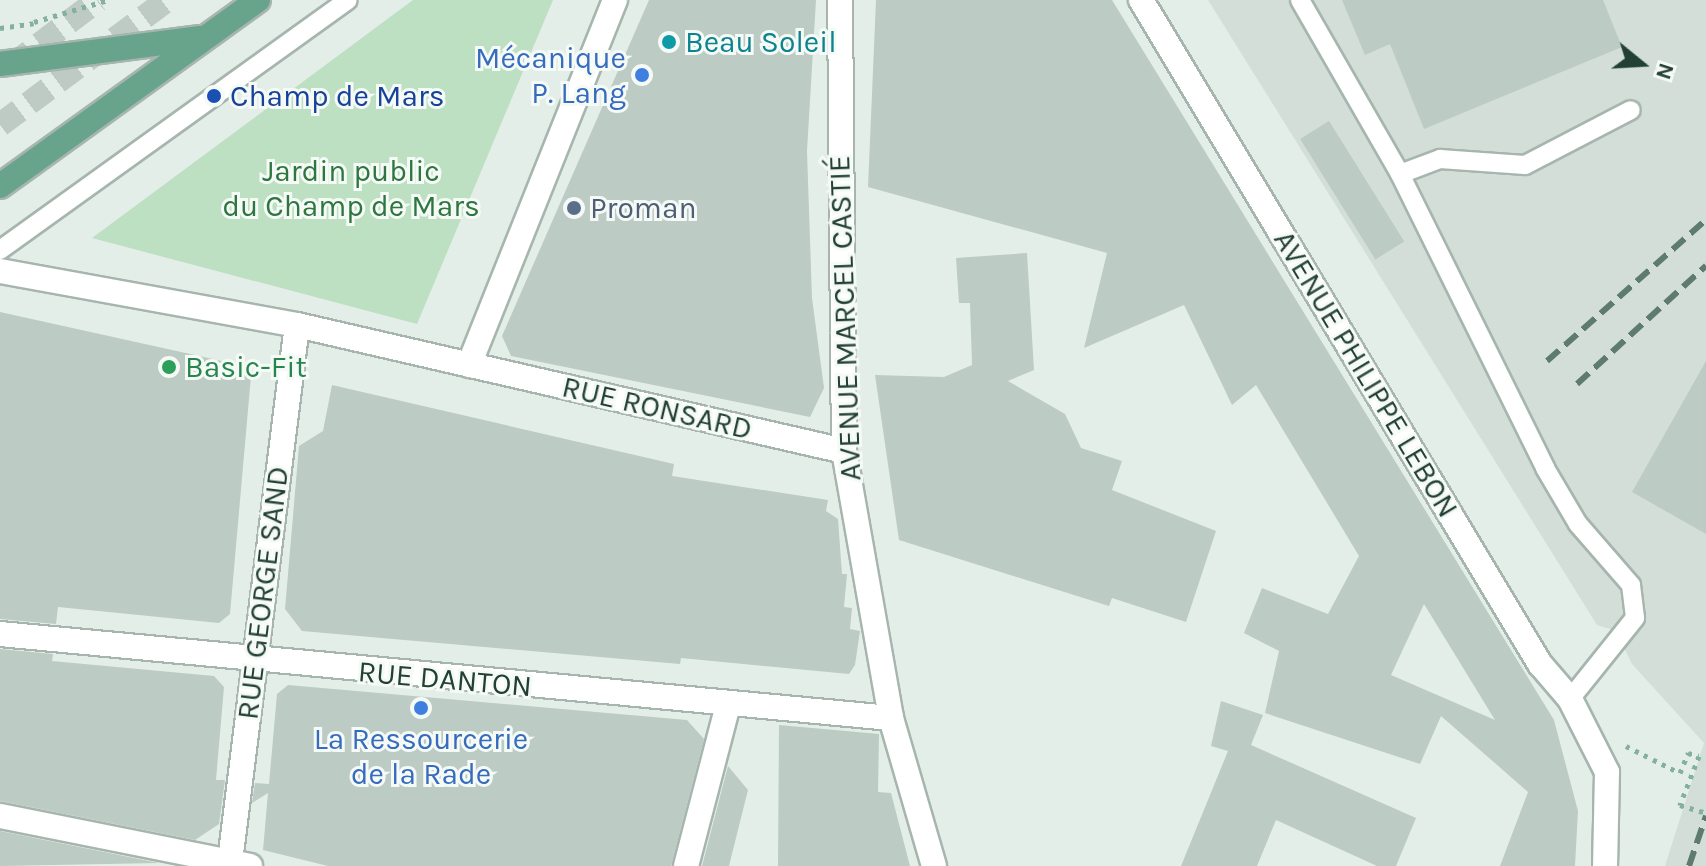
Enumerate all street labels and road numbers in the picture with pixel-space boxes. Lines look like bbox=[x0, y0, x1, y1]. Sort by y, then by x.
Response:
street label: AVENUE MARCEL CASTIÉ bbox=[821, 155, 869, 481]
street label: AVENUE PHILIPPE LEBON bbox=[1266, 224, 1466, 524]
street label: RUE RONSARD bbox=[559, 369, 755, 447]
street label: RUE GEORGE SAND bbox=[230, 464, 296, 722]
street label: RUE DANTON bbox=[357, 653, 533, 705]

